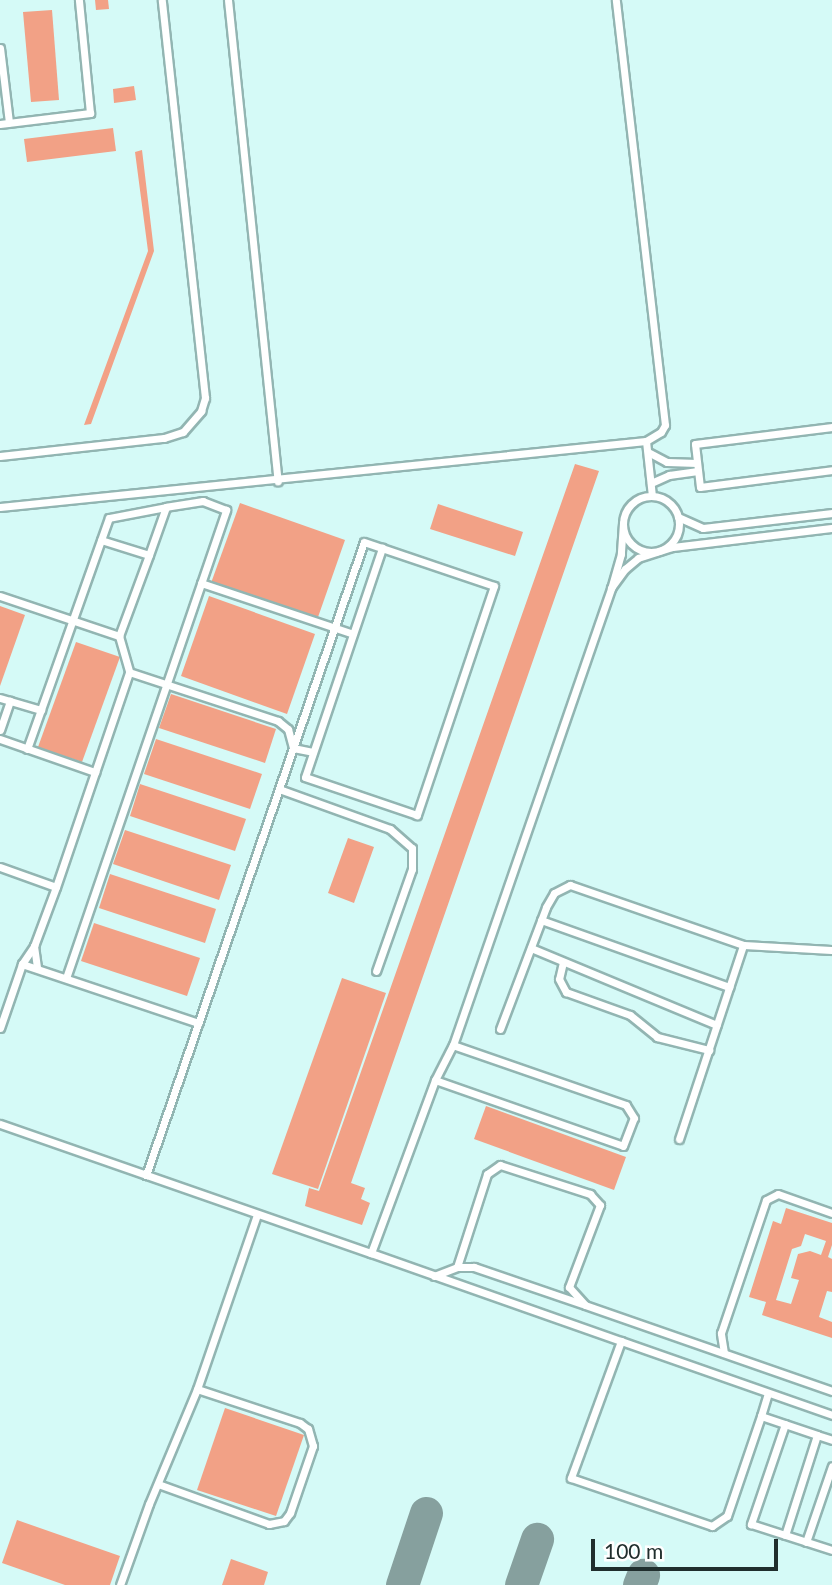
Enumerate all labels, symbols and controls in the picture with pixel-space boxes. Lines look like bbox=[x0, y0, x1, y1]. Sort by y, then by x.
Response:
scale bar bbox=[594, 1526, 781, 1570]
text: 100 m bbox=[604, 1538, 663, 1563]

